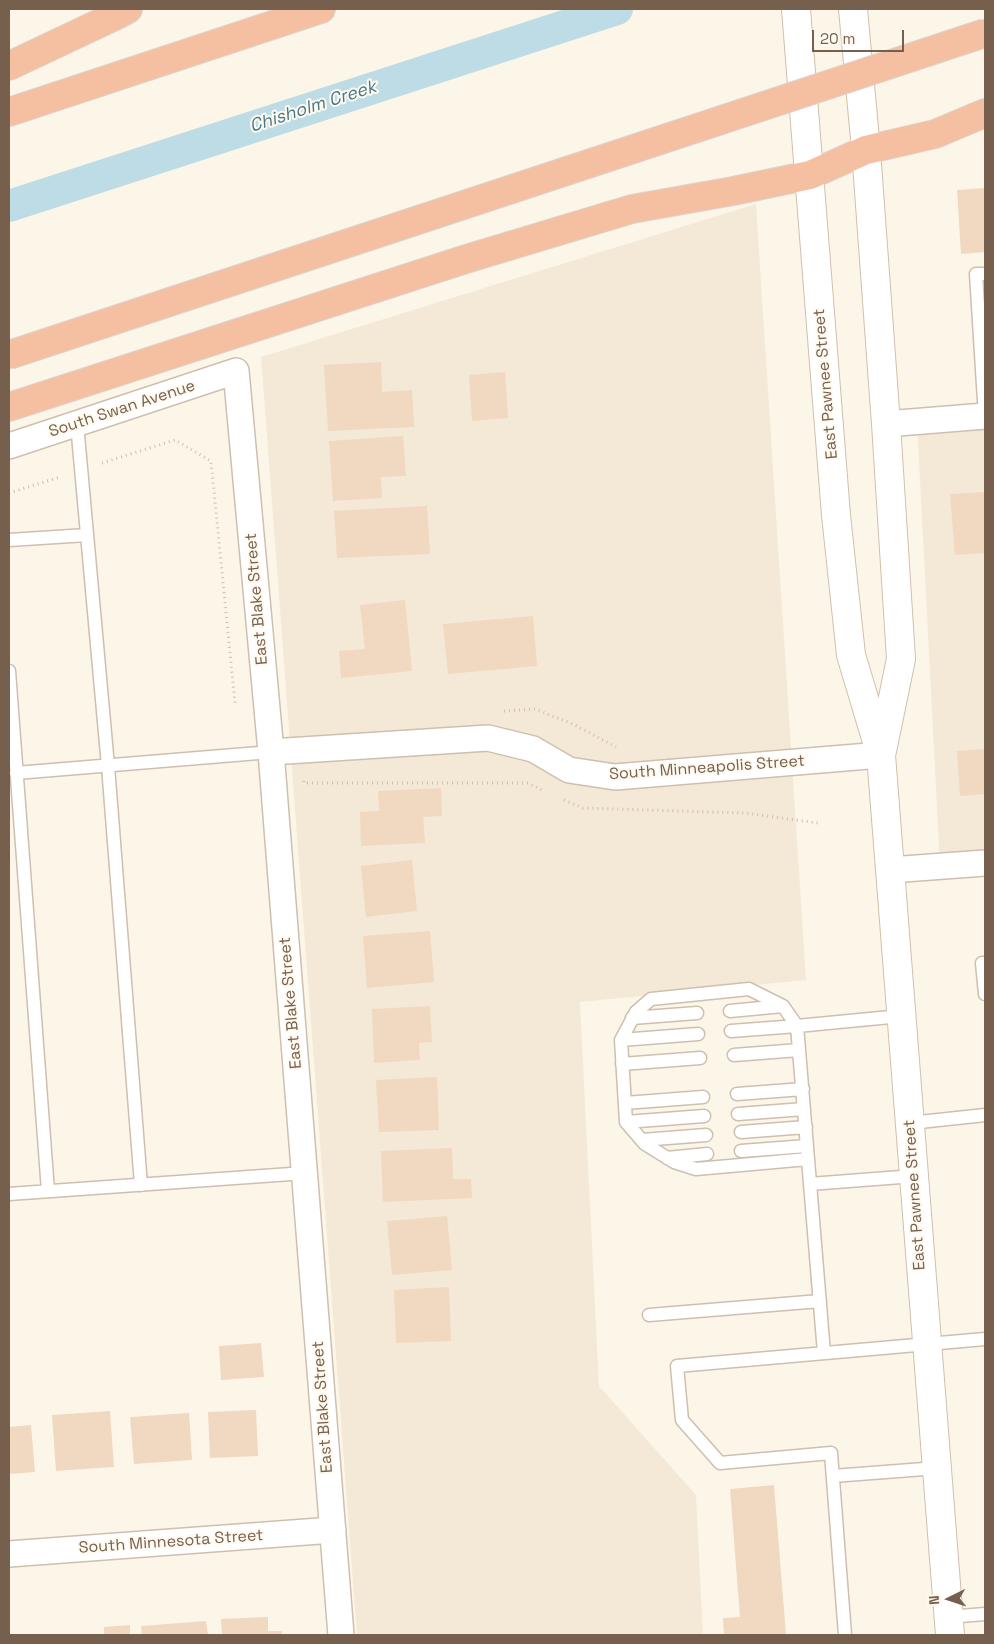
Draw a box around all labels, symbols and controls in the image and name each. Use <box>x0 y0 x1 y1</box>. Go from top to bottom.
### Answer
scale bar <box>814 20 906 52</box>
text: 20 m <box>820 29 855 48</box>
water label: Chisholm Creek <box>247 76 379 138</box>
street label: East Pawnee Street <box>810 308 842 460</box>
street label: South Swan Avenue <box>46 376 198 442</box>
street label: East Blake Street <box>242 532 272 666</box>
street label: South Minneapolis Street <box>608 752 806 784</box>
street label: East Blake Street <box>276 936 306 1070</box>
street label: East Pawnee Street <box>900 1119 930 1271</box>
street label: East Blake Street <box>309 1340 337 1474</box>
street label: South Minnesota Street <box>78 1526 264 1558</box>
north arrow <box>924 1574 974 1624</box>
text: N <box>925 1595 943 1605</box>

